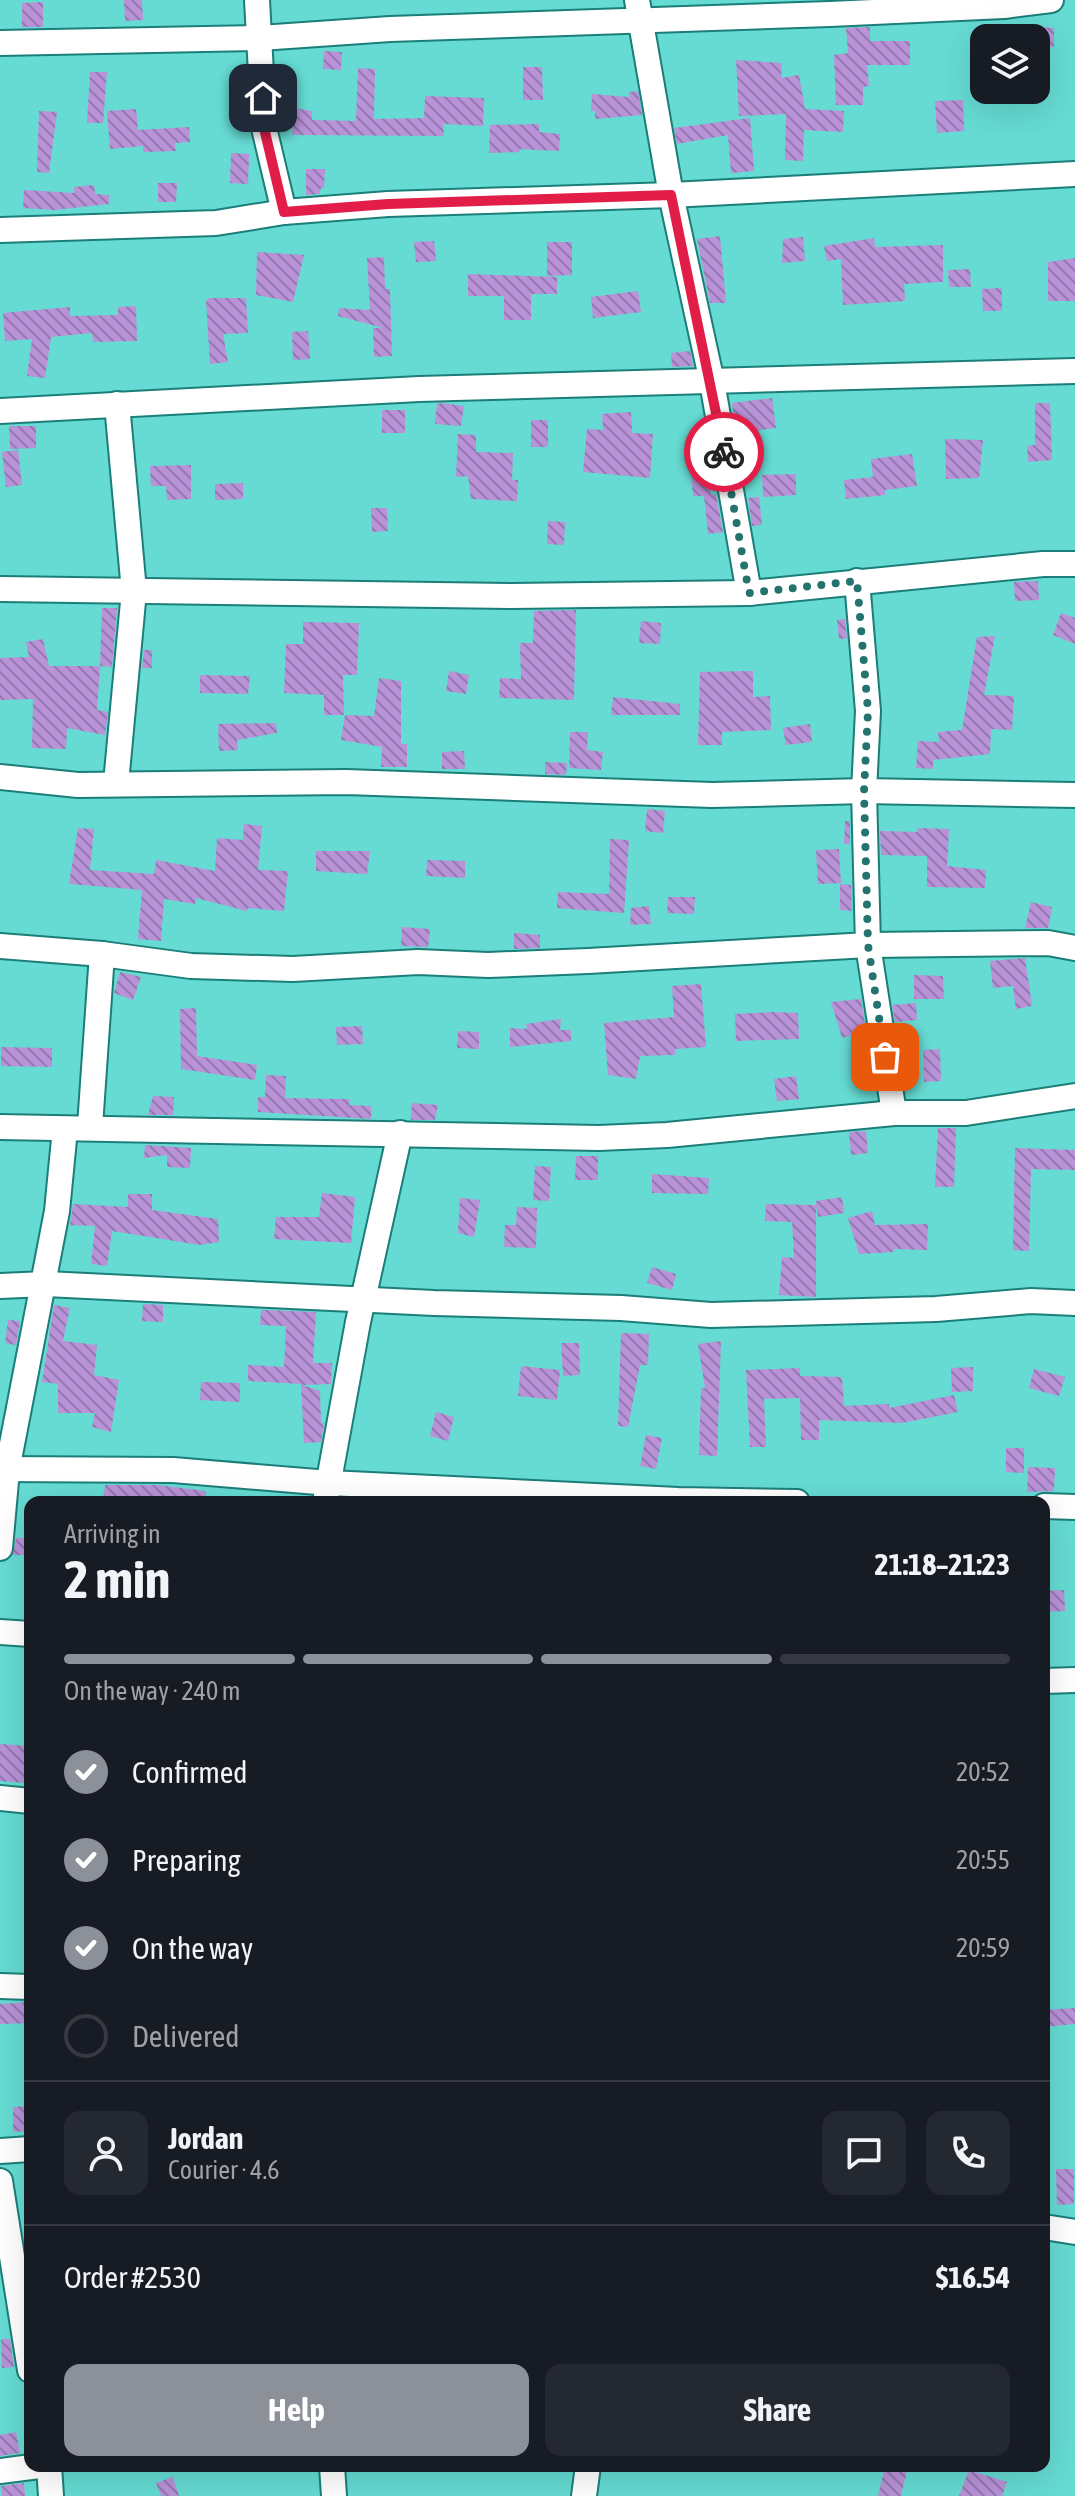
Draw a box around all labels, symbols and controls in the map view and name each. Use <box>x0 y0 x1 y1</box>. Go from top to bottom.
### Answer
map controls <box>970 24 1050 104</box>
button: layers <box>970 24 1050 104</box>
pin <box>229 64 297 132</box>
icon: home <box>241 76 285 120</box>
courier <box>684 412 764 492</box>
icon: bike <box>702 430 746 474</box>
pin <box>851 1023 919 1091</box>
icon: bag <box>863 1035 907 1079</box>
text: Arriving in <box>64 1519 161 1549</box>
text: 21:18–21:23 <box>875 1547 1010 1581</box>
text: 2 min <box>64 1549 170 1609</box>
text: On the way · 240 m <box>64 1676 241 1706</box>
icon: check <box>64 1750 108 1794</box>
text: Confirmed <box>132 1755 247 1789</box>
text: 20:52 <box>956 1757 1010 1787</box>
icon: check <box>64 1838 108 1882</box>
text: Preparing <box>132 1843 241 1877</box>
text: 20:55 <box>956 1845 1010 1875</box>
icon: check <box>64 1926 108 1970</box>
text: On the way <box>132 1931 253 1965</box>
text: 20:59 <box>956 1933 1010 1963</box>
text: Delivered <box>132 2019 240 2053</box>
button: person <box>64 2111 148 2195</box>
button: chat <box>822 2111 906 2195</box>
button: phone <box>926 2111 1010 2195</box>
text: Jordan <box>168 2121 243 2155</box>
text: Courier · 4.6 <box>168 2155 279 2185</box>
text: Order #2530 <box>64 2260 201 2294</box>
text: $16.54 <box>936 2260 1010 2294</box>
button: Help <box>64 2364 529 2456</box>
button: Share <box>545 2364 1010 2456</box>

